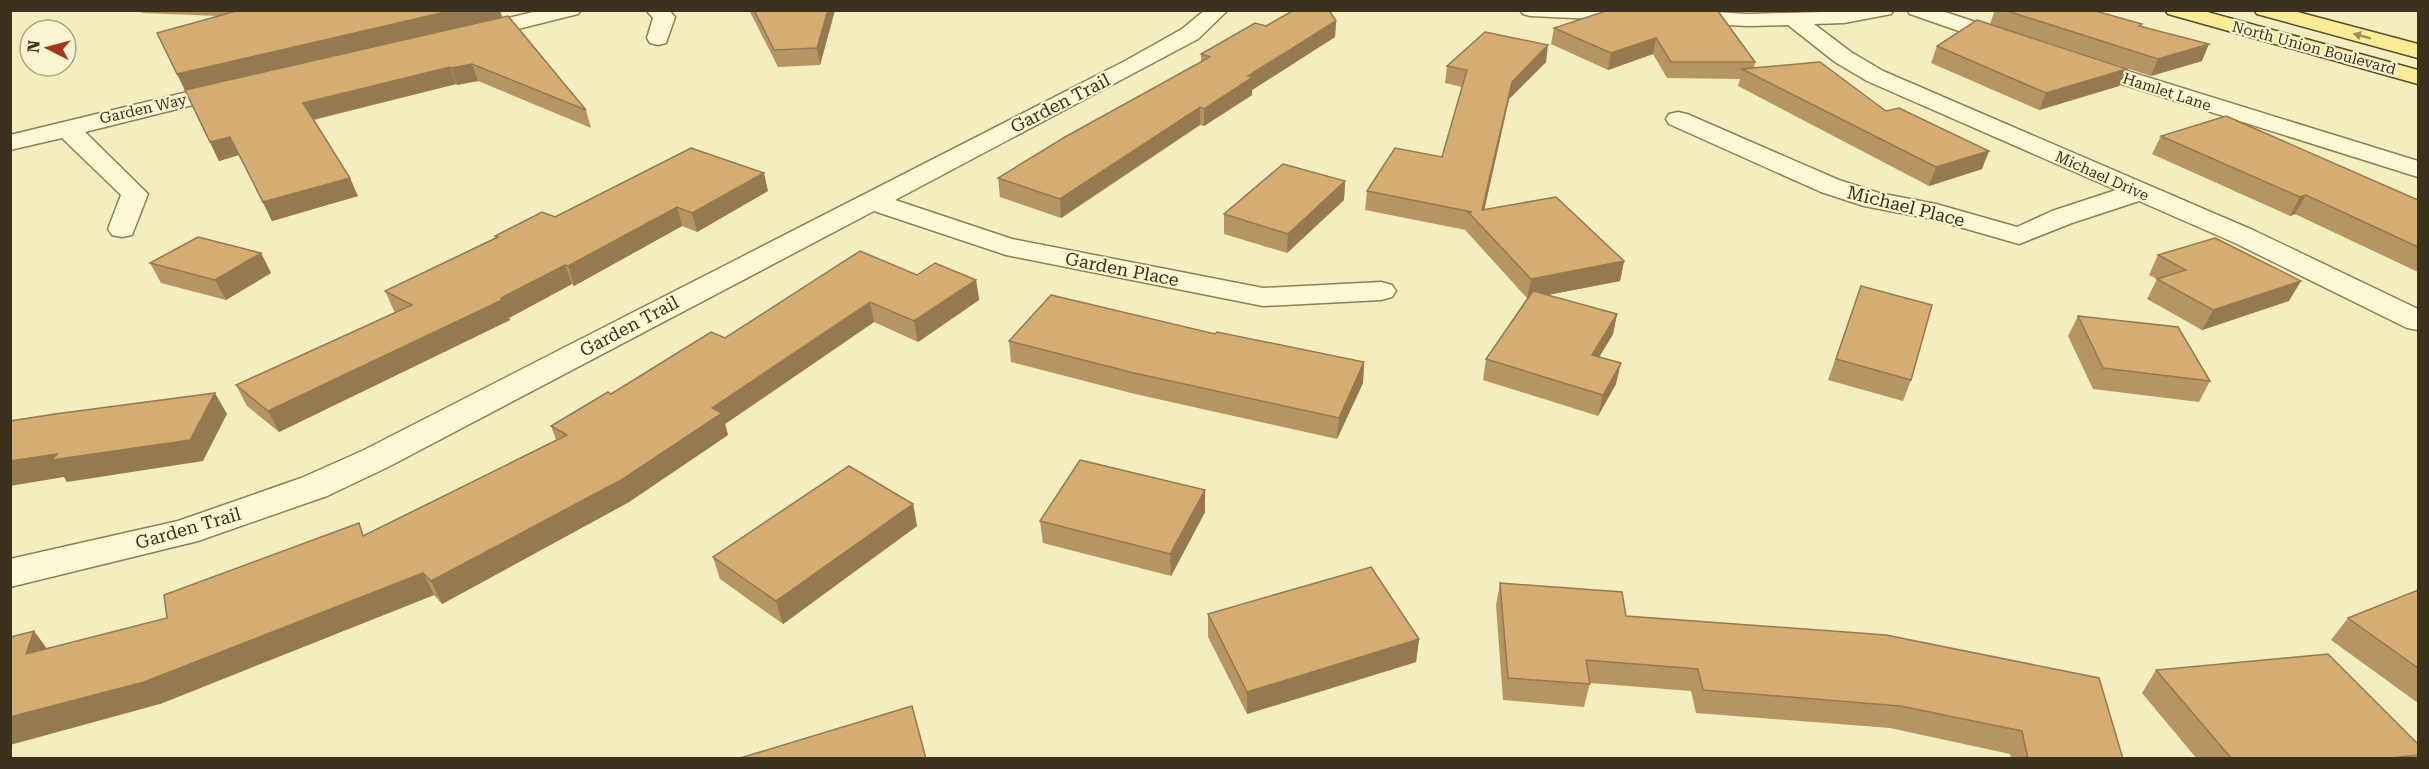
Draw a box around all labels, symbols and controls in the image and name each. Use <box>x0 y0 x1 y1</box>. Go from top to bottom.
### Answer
street label: North Union Boulevard <box>2230 17 2398 79</box>
north arrow <box>18 18 78 78</box>
one-way arrow <box>2353 31 2371 40</box>
text: N <box>23 39 44 54</box>
street label: Garden Trail <box>1007 69 1114 137</box>
street label: Hamlet Lane <box>2121 69 2213 115</box>
street label: Garden Way <box>98 90 188 128</box>
street label: Michael Drive <box>2052 147 2152 205</box>
street label: Michael Place <box>1845 181 1967 231</box>
street label: Garden Place <box>1063 248 1181 290</box>
street label: Garden Trail <box>576 291 682 361</box>
street label: Garden Trail <box>133 503 244 553</box>

